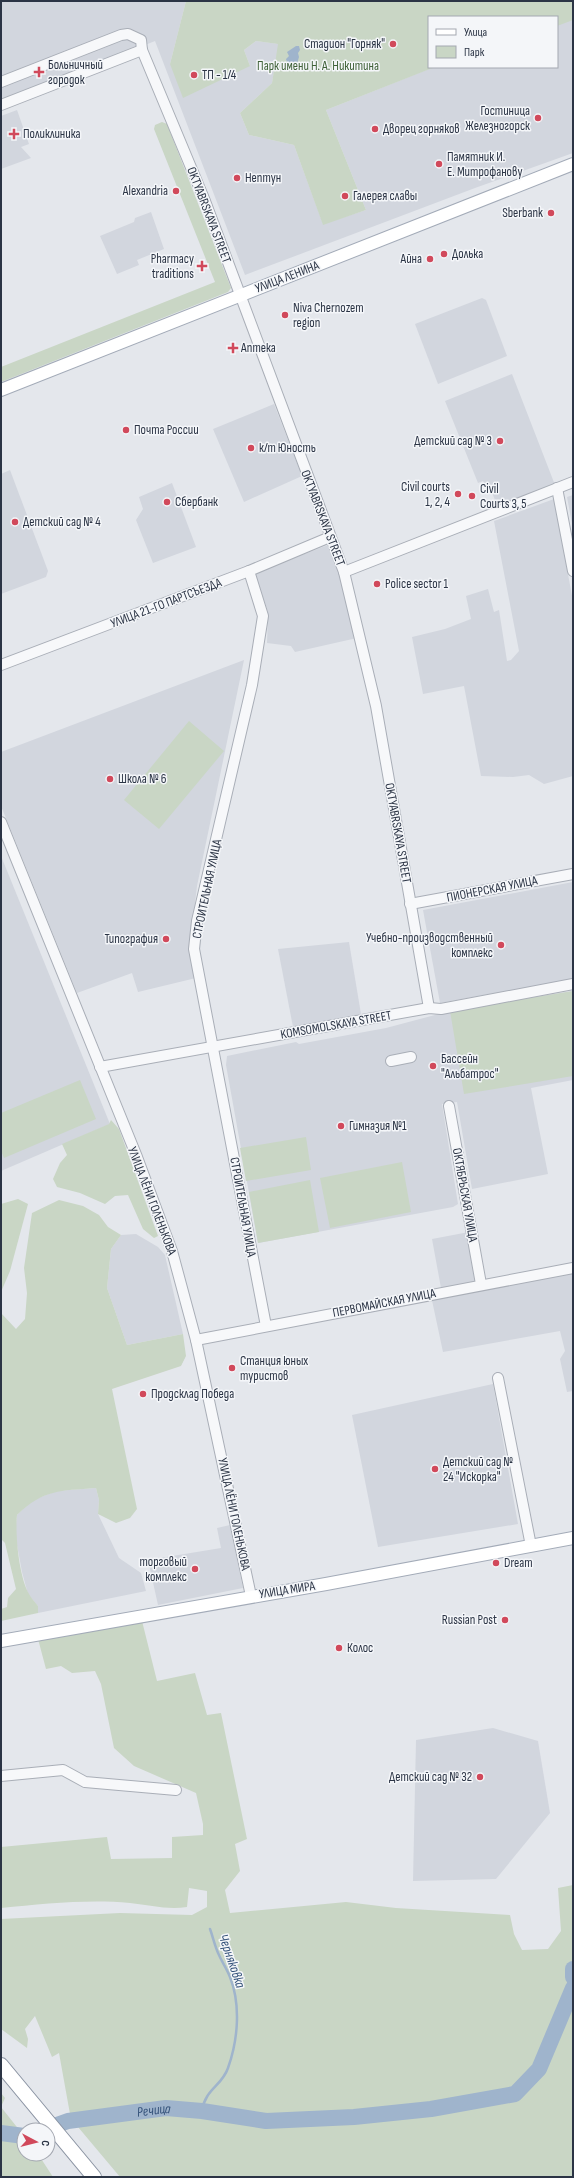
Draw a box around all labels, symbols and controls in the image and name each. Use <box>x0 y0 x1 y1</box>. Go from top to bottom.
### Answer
legend <box>428 16 558 68</box>
text: Улица <box>464 25 488 40</box>
place label: Стадион "Горняк" <box>304 36 385 52</box>
marker: Стадион "Горняк" <box>388 39 398 49</box>
text: Парк <box>464 45 485 60</box>
place label: Больничный городок <box>48 57 103 88</box>
park label: Парк имени Н. А. Никитина <box>257 58 379 74</box>
marker: Больничный городок <box>33 66 45 78</box>
place label: ТП - 1/4 <box>202 67 237 83</box>
marker: ТП - 1/4 <box>189 70 199 80</box>
place label: Гостиница Железногорск <box>465 103 530 134</box>
marker: Гостиница Железногорск <box>533 113 543 123</box>
place label: Дворец горняков <box>383 121 460 137</box>
marker: Дворец горняков <box>370 124 380 134</box>
place label: Поликлиника <box>23 126 81 142</box>
marker: Поликлиника <box>8 128 20 140</box>
place label: Памятник И. Е. Митрофанову <box>447 149 522 180</box>
marker: Памятник И. Е. Митрофанову <box>434 159 444 169</box>
street label: OKTYABRSKAYA STREET <box>183 165 235 265</box>
place label: Нептун <box>245 170 281 186</box>
marker: Нептун <box>232 173 242 183</box>
place label: Alexandria <box>122 183 168 199</box>
marker: Alexandria <box>171 186 181 196</box>
place label: Галерея славы <box>353 188 417 204</box>
marker: Галерея славы <box>340 191 350 201</box>
place label: Sberbank <box>502 205 543 221</box>
marker: Sberbank <box>546 208 556 218</box>
place label: Долька <box>452 246 483 262</box>
marker: Долька <box>439 249 449 259</box>
place label: Pharmacy traditions <box>151 251 194 282</box>
place label: Айна <box>400 251 422 267</box>
marker: Айна <box>425 254 435 264</box>
street label: УЛИЦА ЛЕНИНА <box>253 257 322 297</box>
marker: Pharmacy traditions <box>197 261 207 271</box>
place label: Niva Chernozem region <box>293 300 364 331</box>
marker: Niva Chernozem region <box>280 310 290 320</box>
place label: Аптека <box>240 340 276 356</box>
marker: Аптека <box>228 343 238 353</box>
place label: Почта России <box>134 422 199 438</box>
marker: Почта России <box>121 425 131 435</box>
place label: Детский сад № 3 <box>414 433 492 449</box>
marker: Детский сад № 3 <box>495 436 505 446</box>
place label: к/т Юность <box>259 440 316 456</box>
marker: к/т Юность <box>246 443 256 453</box>
street label: OKTYABRSKAYA STREET <box>297 468 349 568</box>
place label: Civil courts 1, 2, 4 <box>401 479 451 510</box>
place label: Civil Courts 3, 5 <box>480 481 527 512</box>
marker: Civil courts 1, 2, 4 <box>453 489 463 499</box>
marker: Civil Courts 3, 5 <box>467 491 477 501</box>
place label: Сбербанк <box>175 494 218 510</box>
marker: Сбербанк <box>162 497 172 507</box>
place label: Детский сад № 4 <box>23 514 101 530</box>
marker: Детский сад № 4 <box>10 517 20 527</box>
street label: УЛИЦА 21-ГО ПАРТСЪЕЗДА <box>108 574 224 632</box>
place label: Police sector 1 <box>385 576 449 592</box>
marker: Police sector 1 <box>372 579 382 589</box>
place label: Школа № 6 <box>118 771 167 787</box>
marker: Школа № 6 <box>105 774 115 784</box>
street label: OKTYABRSKAYA STREET <box>381 782 415 884</box>
street label: СТРОИТЕЛЬНАЯ УЛИЦА <box>189 837 225 940</box>
street label: ПИОНЕРСКАЯ УЛИЦА <box>445 872 539 906</box>
place label: Учебно-производственный комплекс <box>366 930 493 961</box>
place label: Типография <box>105 931 158 947</box>
marker: Типография <box>161 934 171 944</box>
marker: Учебно-производственный комплекс <box>496 940 506 950</box>
street label: KOMSOMOLSKAYA STREET <box>279 1007 393 1043</box>
place label: Бассейн "Альбатрос" <box>441 1051 499 1082</box>
marker: Бассейн "Альбатрос" <box>428 1061 438 1071</box>
place label: Гимназия №1 <box>349 1118 407 1134</box>
marker: Гимназия №1 <box>336 1121 346 1131</box>
street label: УЛИЦА ЛЁНИ ГОЛЕНЬКОВА <box>124 1145 180 1258</box>
street label: ОКТЯБРЬСКАЯ УЛИЦА <box>449 1147 481 1244</box>
street label: СТРОИТЕЛЬНАЯ УЛИЦА <box>226 1156 260 1259</box>
street label: ПЕРВОМАЙСКАЯ УЛИЦА <box>331 1285 437 1321</box>
place label: Станция юных туристов <box>240 1353 308 1384</box>
marker: Станция юных туристов <box>227 1363 237 1373</box>
place label: Продсклад Победа <box>151 1386 234 1402</box>
marker: Продсклад Победа <box>138 1389 148 1399</box>
place label: Детский сад № 24 "Искорка" <box>443 1454 513 1485</box>
street label: УЛИЦА ЛЁНИ ГОЛЕНЬКОВА <box>214 1456 254 1572</box>
marker: Детский сад № 24 "Искорка" <box>430 1464 440 1474</box>
place label: торговый комплекс <box>139 1554 187 1585</box>
place label: Dream <box>504 1555 533 1571</box>
marker: Dream <box>491 1558 501 1568</box>
marker: торговый комплекс <box>190 1564 200 1574</box>
street label: УЛИЦА МИРА <box>258 1578 317 1602</box>
place label: Russian Post <box>442 1612 497 1628</box>
marker: Russian Post <box>500 1615 510 1625</box>
place label: Колос <box>347 1640 373 1656</box>
marker: Колос <box>334 1643 344 1653</box>
place label: Детский сад № 32 <box>389 1769 472 1785</box>
marker: Детский сад № 32 <box>475 1772 485 1782</box>
water label: Черняковка <box>215 1932 249 1991</box>
water label: Речица <box>136 2099 172 2120</box>
north arrow <box>16 2122 56 2162</box>
text: С <box>39 2140 52 2147</box>

